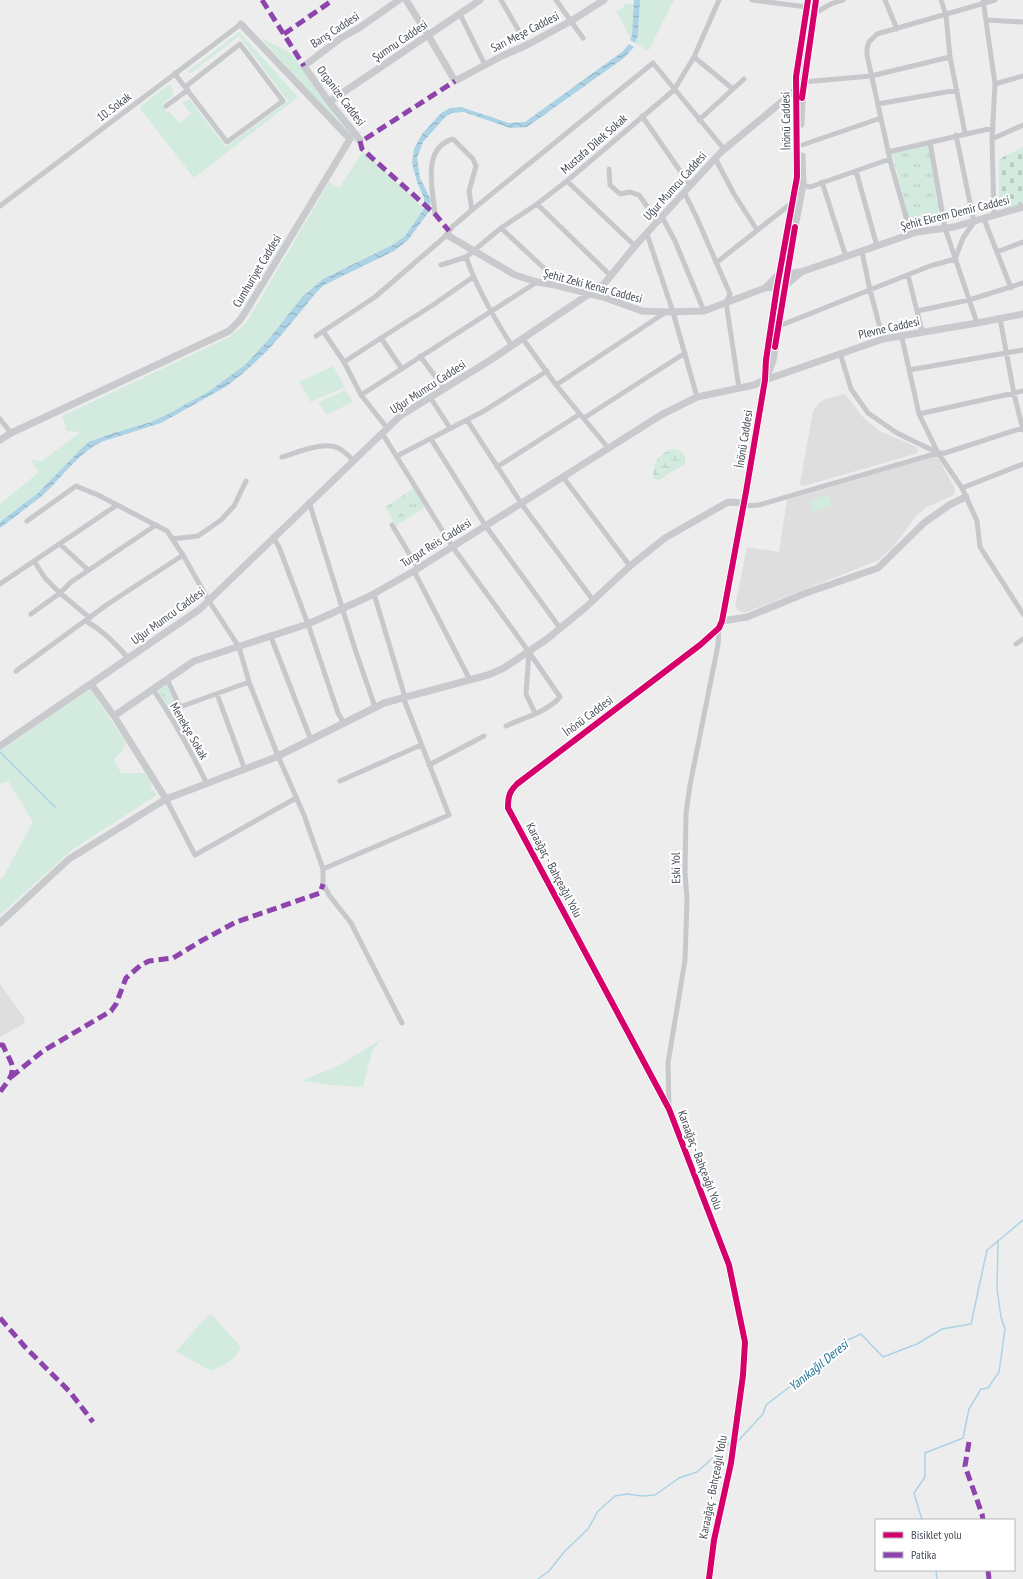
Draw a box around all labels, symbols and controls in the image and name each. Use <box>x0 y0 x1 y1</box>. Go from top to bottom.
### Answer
street label: Barış Caddesi <box>308 8 362 51</box>
street label: Sarı Meşe Caddesi <box>488 8 561 55</box>
street label: Şumnu Caddesi <box>369 17 430 65</box>
street label: Organize Caddesi <box>314 63 369 129</box>
street label: 10. Sokak <box>94 89 134 124</box>
street label: İnönü Caddesi <box>777 92 794 150</box>
street label: Mustafa Dilek Sokak <box>557 110 630 177</box>
street label: Uğur Mumcu Caddesi <box>640 148 709 223</box>
street label: Şehit Ekrem Demir Caddesi <box>899 192 1011 233</box>
street label: Cumhuriyet Caddesi <box>229 232 284 310</box>
street label: Şehit Zeki Kenar Caddesi <box>542 265 644 306</box>
street label: Plevne Caddesi <box>857 313 921 342</box>
street label: Uğur Mumcu Caddesi <box>387 357 468 417</box>
street label: İnönü Caddesi <box>732 409 755 469</box>
street label: Turgut Reis Caddesi <box>398 515 474 570</box>
street label: Uğur Mumcu Caddesi <box>128 584 207 647</box>
street label: İnönü Caddesi <box>560 692 616 739</box>
street label: Menekşe Sokak <box>167 700 212 762</box>
street label: Karaağaç - Bahçeağıl Yolu <box>523 820 586 920</box>
street label: Eski Yol <box>668 852 683 884</box>
street label: Karaağaç - Bahçeağıl Yolu <box>675 1108 726 1212</box>
water label: Yanıkağıl Deresi <box>785 1335 853 1395</box>
street label: Karaağaç - Bahçeağıl Yolu <box>695 1434 730 1540</box>
legend <box>875 1519 1015 1571</box>
text: Bisiklet yolu <box>911 1527 962 1542</box>
text: Patika <box>911 1547 936 1562</box>

